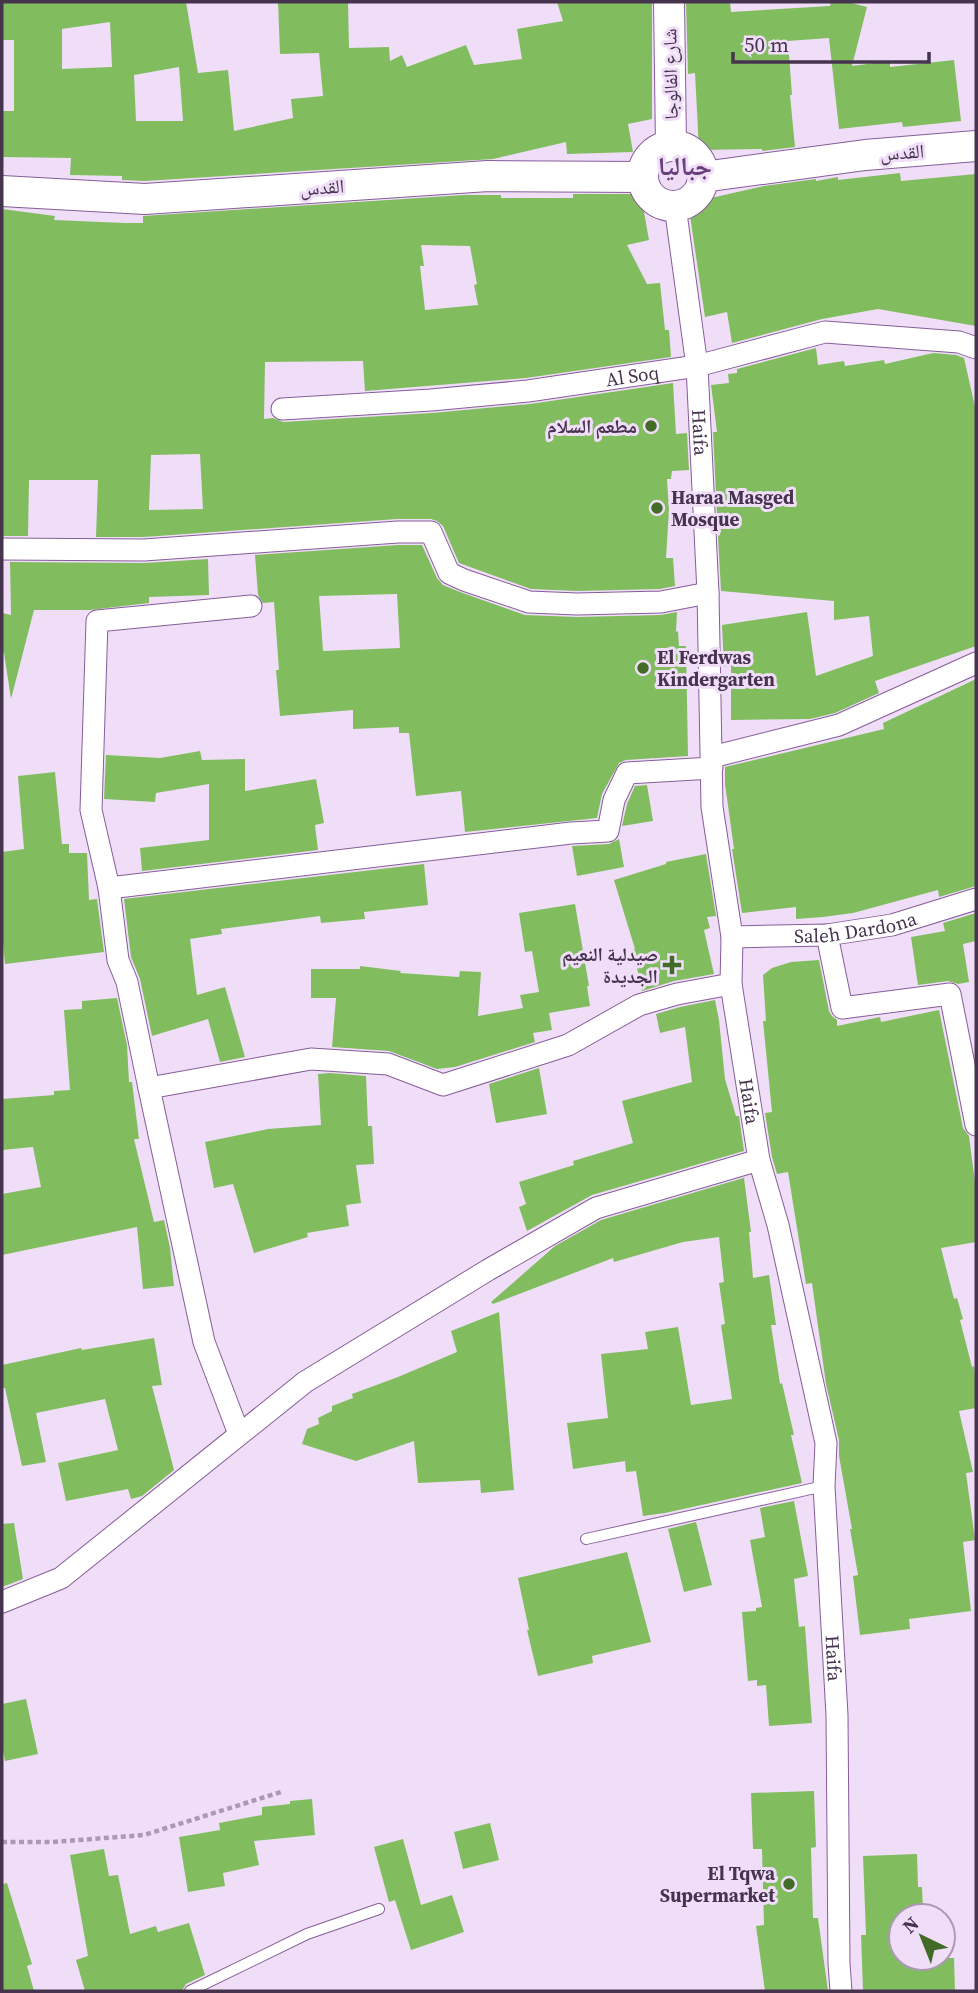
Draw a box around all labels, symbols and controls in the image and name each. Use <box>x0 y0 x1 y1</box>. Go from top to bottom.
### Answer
scale bar <box>733 21 929 65</box>
street label: شارع الفالوجا <box>656 28 684 120</box>
text: 50 m <box>744 30 789 59</box>
street label: القدس <box>879 137 925 167</box>
district label: جباليا <box>658 148 712 184</box>
street label: القدس <box>299 172 345 202</box>
street label: Al Soq <box>604 359 661 392</box>
street label: Haifa <box>686 409 714 457</box>
place label: مطعم السلام <box>547 413 637 440</box>
marker: مطعم السلام <box>643 418 659 434</box>
place label: Haraa Masged Mosque <box>671 484 794 532</box>
marker: Haraa Masged Mosque <box>649 500 665 516</box>
place label: El Ferdwas Kindergarten <box>657 644 775 692</box>
marker: El Ferdwas Kindergarten <box>635 660 651 676</box>
street label: Saleh Dardona <box>794 905 920 949</box>
place label: صيدلية النعيم الجديدة <box>562 941 658 989</box>
marker: صيدلية النعيم الجديدة <box>664 957 680 973</box>
street label: Haifa <box>733 1076 766 1126</box>
street label: Haifa <box>819 1634 848 1682</box>
place label: El Tqwa Supermarket <box>660 1860 776 1908</box>
marker: El Tqwa Supermarket <box>781 1876 797 1892</box>
north arrow <box>887 1902 957 1972</box>
text: N <box>896 1910 924 1939</box>

